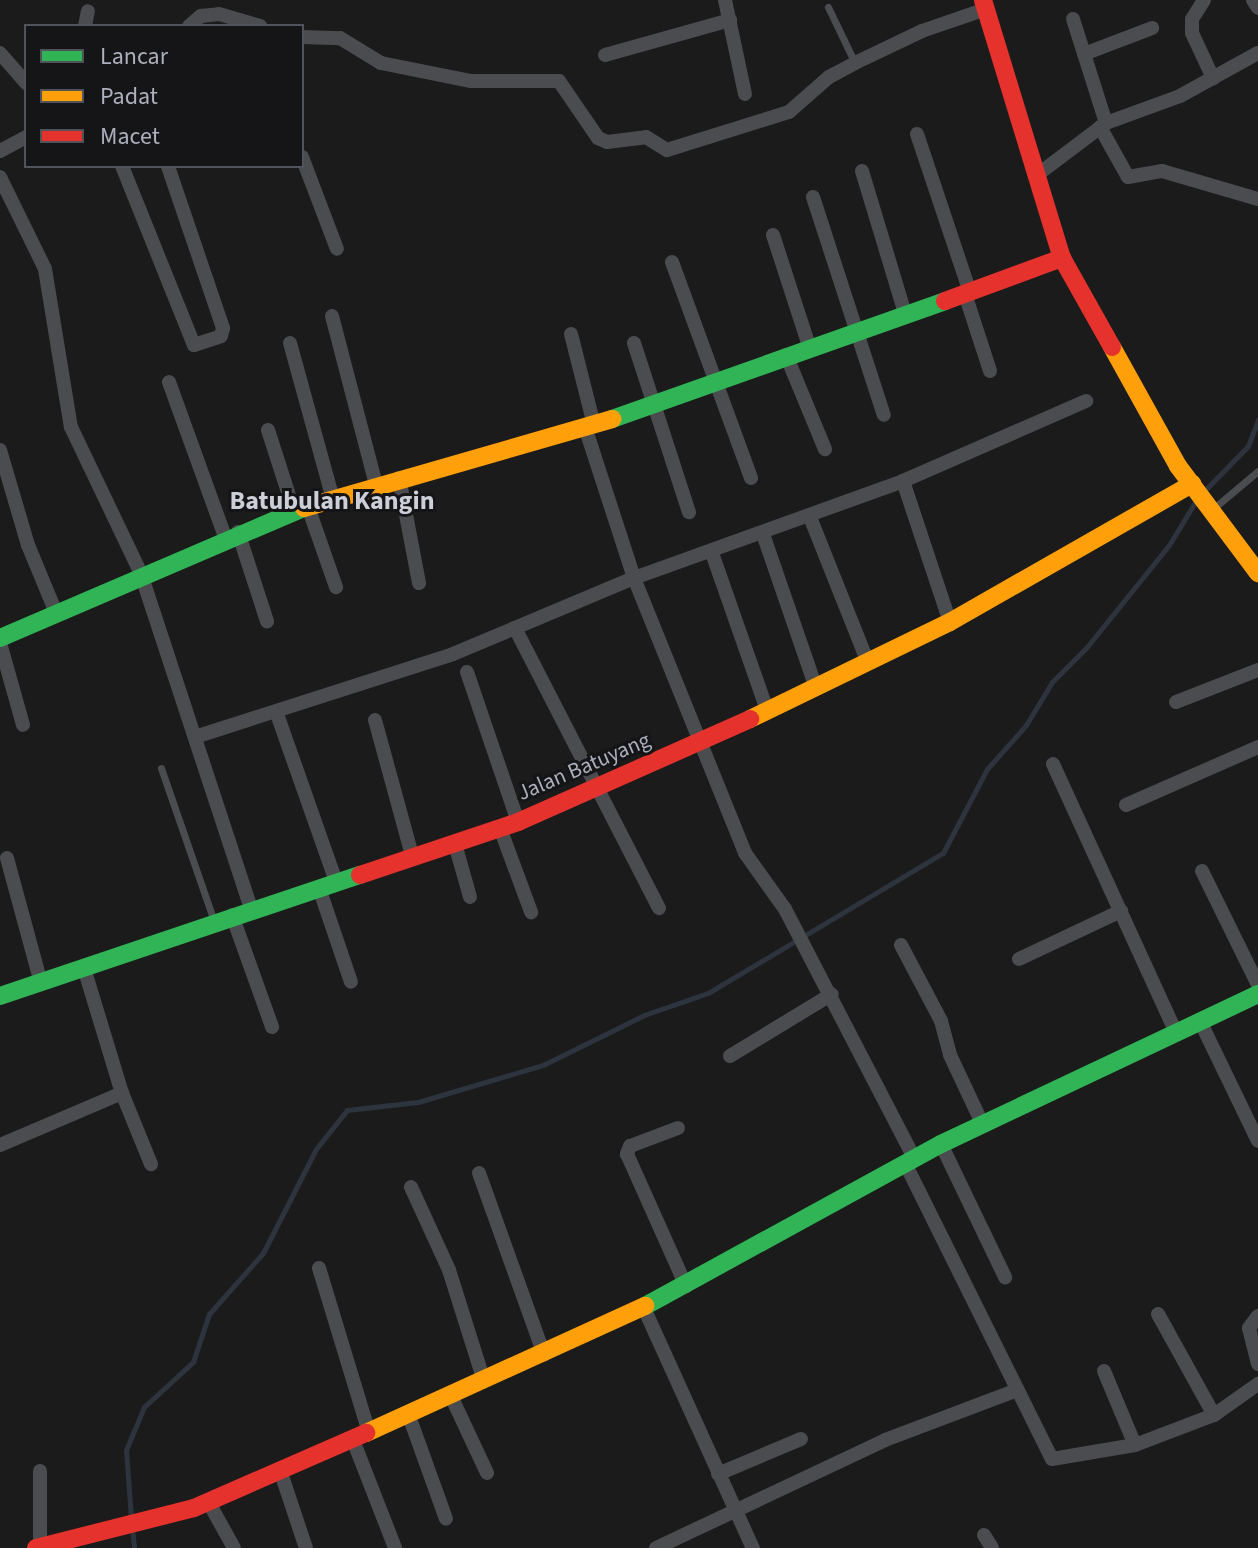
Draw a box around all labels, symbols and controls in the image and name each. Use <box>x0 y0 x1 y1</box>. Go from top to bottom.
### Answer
legend <box>24 24 304 168</box>
text: Lancar <box>100 39 168 74</box>
text: Padat <box>100 79 158 114</box>
text: Macet <box>100 119 160 154</box>
district label: Batubulan Kangin <box>229 485 435 517</box>
street label: Jalan Batuyang <box>514 727 654 807</box>

